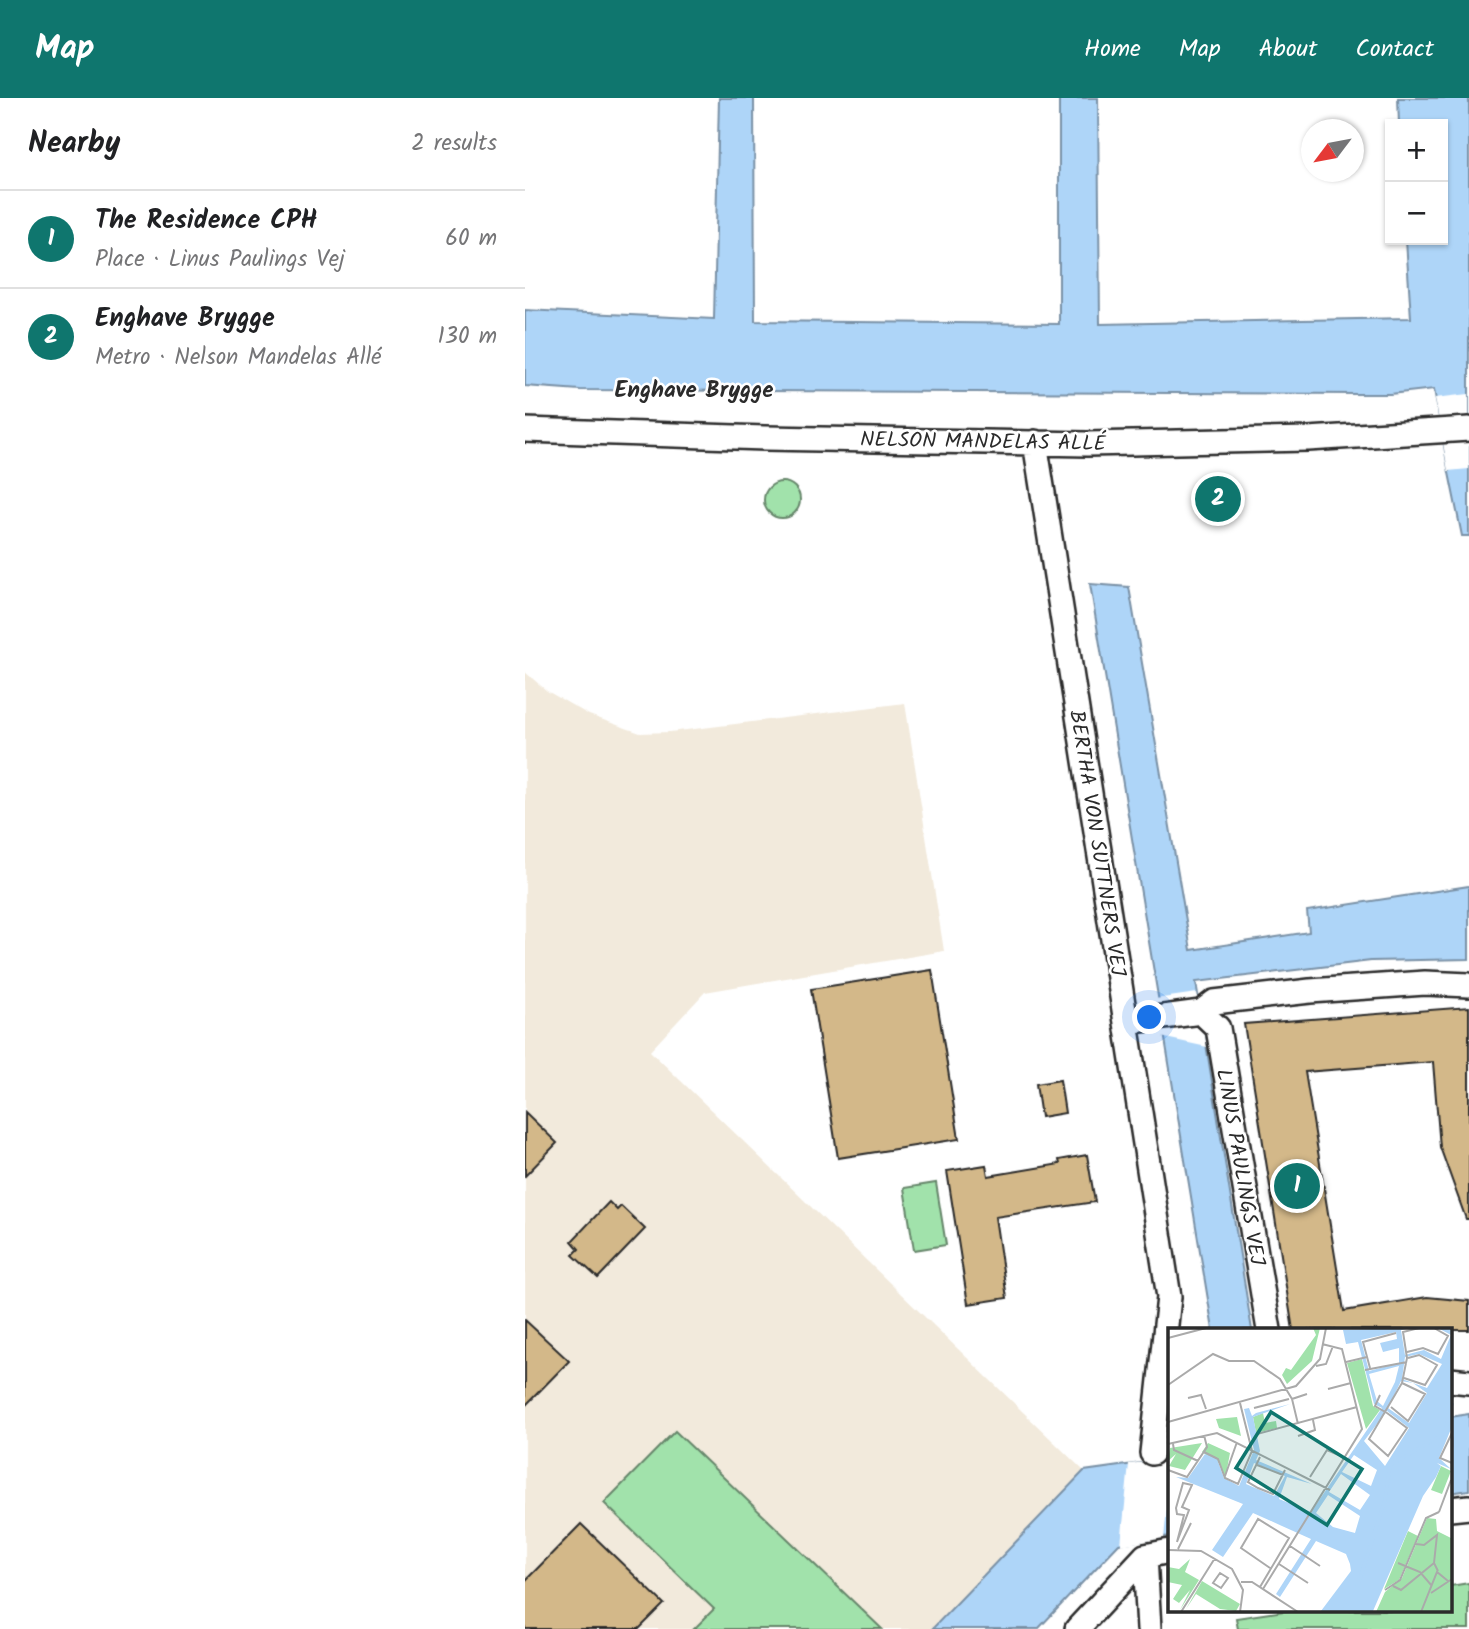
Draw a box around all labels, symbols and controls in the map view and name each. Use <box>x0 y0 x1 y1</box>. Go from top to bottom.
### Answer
text: Map <box>35 23 95 76</box>
text: Home <box>1084 30 1141 69</box>
text: Map <box>1179 30 1221 69</box>
text: About <box>1259 30 1317 69</box>
text: Contact <box>1355 30 1434 69</box>
north arrow <box>1301 119 1364 182</box>
map controls <box>1385 119 1448 245</box>
button: + <box>1385 119 1448 182</box>
text: Nearby <box>28 120 120 168</box>
text: 2 results <box>411 126 497 162</box>
button: − <box>1385 182 1448 245</box>
text: The Residence CPH <box>95 200 317 242</box>
text: 1 <box>48 221 54 257</box>
text: 60 m <box>445 221 497 257</box>
text: Place · Linus Paulings Vej <box>95 242 345 278</box>
text: Enghave Brygge <box>95 298 275 340</box>
text: 2 <box>44 319 58 355</box>
text: 130 m <box>438 319 497 355</box>
text: Metro · Nelson Mandelas Allé <box>95 340 381 376</box>
district label: Enghave Brygge <box>615 373 773 409</box>
street label: NELSON MANDELAS ALLÉ <box>860 424 1107 461</box>
pin: 2 <box>1195 473 1241 525</box>
street label: BERTHA VON SUTTNERS VEJ <box>1059 708 1134 980</box>
your location <box>1132 1000 1166 1034</box>
street label: LINUS PAULINGS VEJ <box>1206 1066 1273 1269</box>
pin: 1 <box>1274 1160 1320 1212</box>
inset map <box>1168 1328 1451 1612</box>

